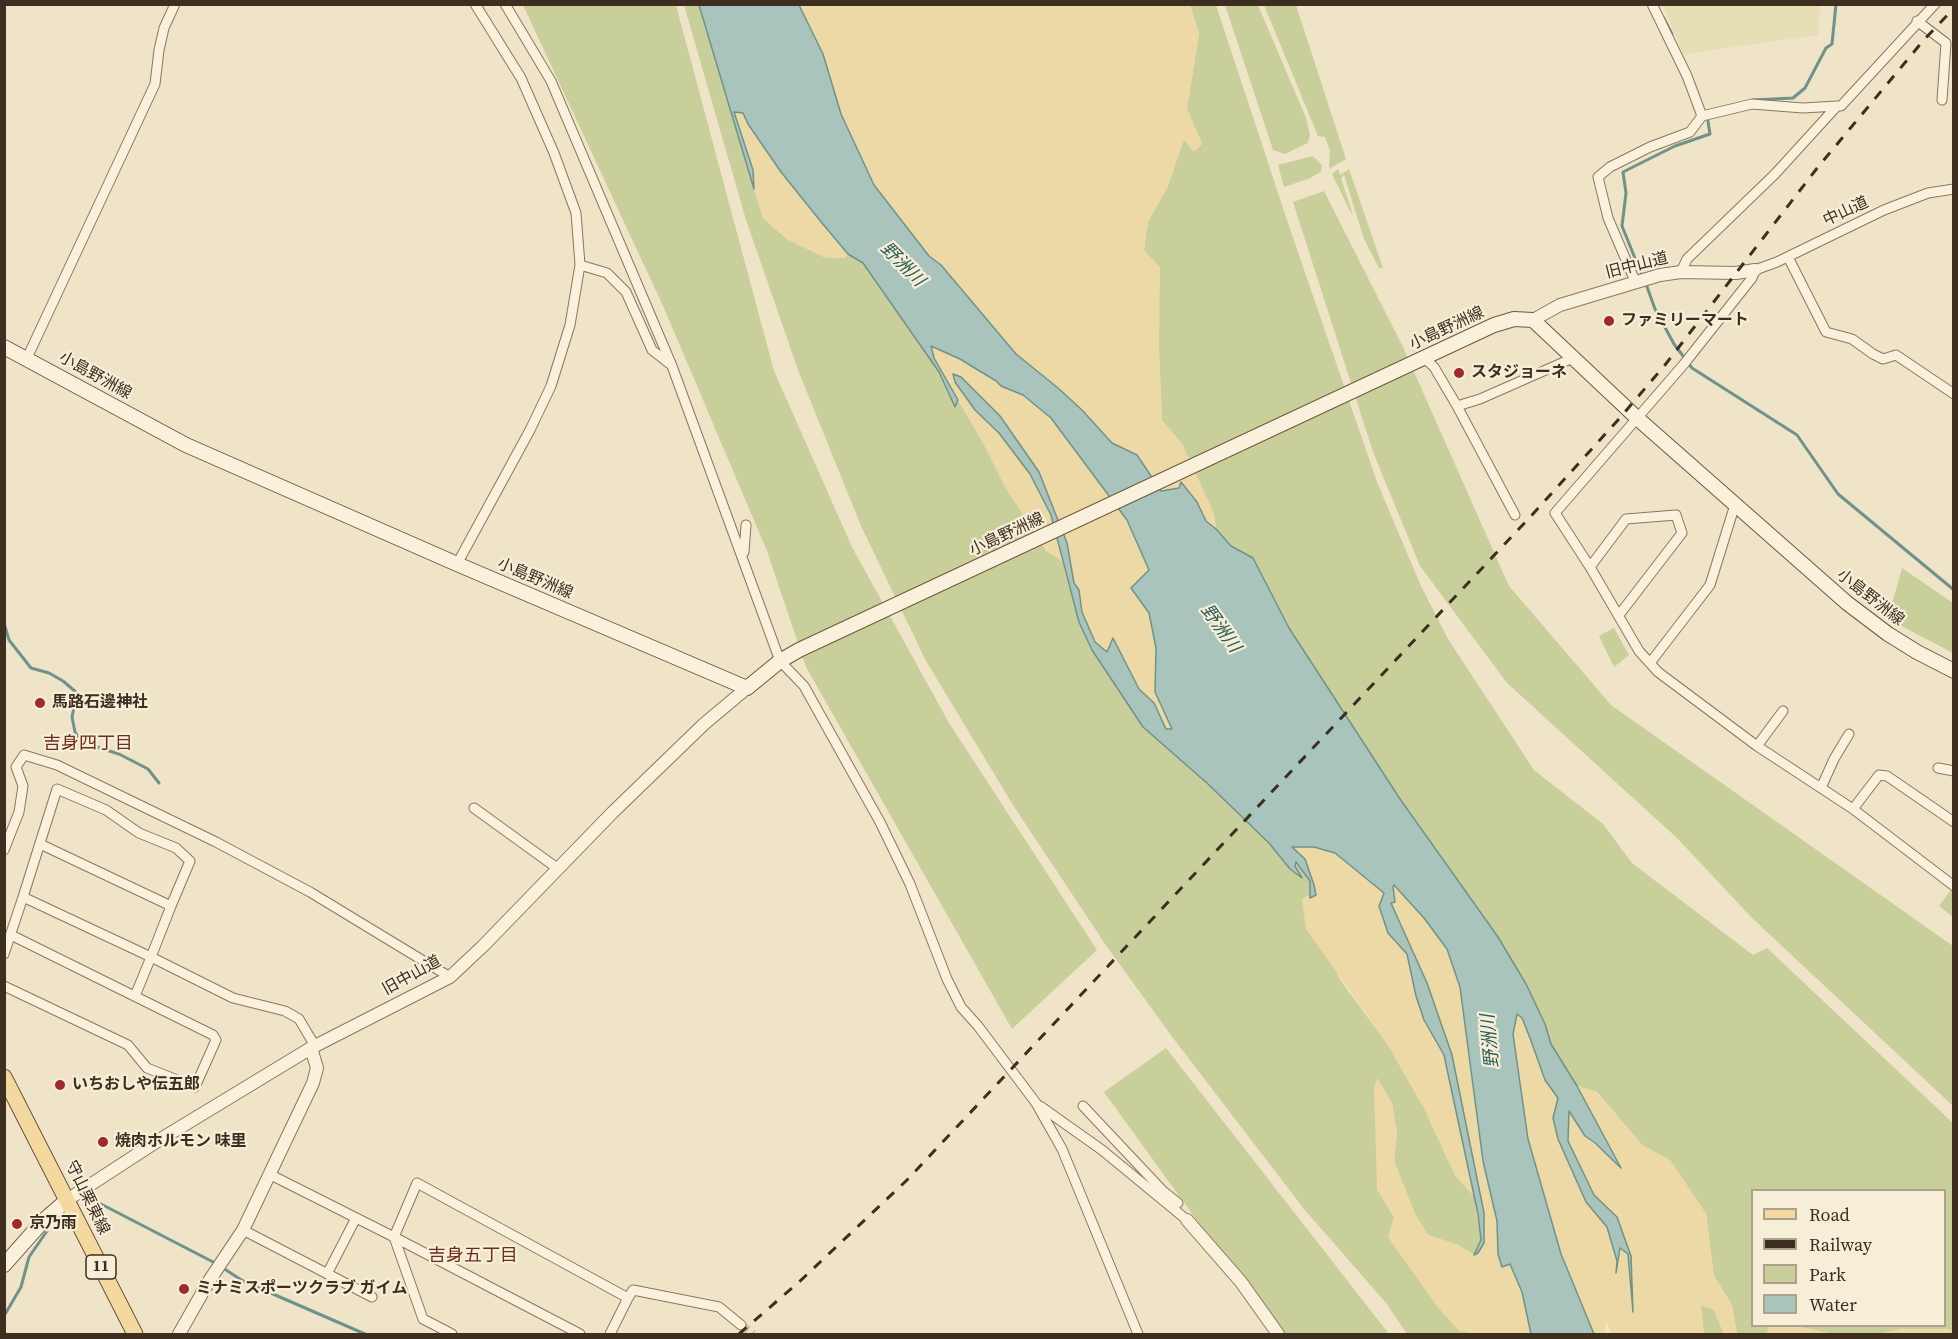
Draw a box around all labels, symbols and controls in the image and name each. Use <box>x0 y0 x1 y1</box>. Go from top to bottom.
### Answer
street label: 中山道 <box>1820 193 1872 231</box>
water label: 野洲川 <box>875 238 929 292</box>
street label: 旧中山道 <box>1604 249 1670 283</box>
street label: 小島野洲線 <box>1407 303 1487 355</box>
place label: ファミリーマート <box>1621 311 1749 331</box>
marker: ファミリーマート <box>1602 314 1616 328</box>
street label: 小島野洲線 <box>55 348 135 404</box>
place label: スタジョーネ <box>1471 363 1567 383</box>
marker: スタジョーネ <box>1452 366 1466 380</box>
street label: 小島野洲線 <box>967 509 1047 561</box>
street label: 小島野洲線 <box>494 555 576 603</box>
street label: 小島野洲線 <box>1833 566 1907 630</box>
water label: 野洲川 <box>1195 601 1245 657</box>
place label: 馬路石邊神社 <box>52 693 148 713</box>
marker: 馬路石邊神社 <box>33 696 47 710</box>
district label: 吉身四丁目 <box>43 733 133 755</box>
street label: 旧中山道 <box>379 952 445 1000</box>
water label: 野洲川 <box>1478 1013 1504 1069</box>
place label: いちおしや伝五郎 <box>72 1075 200 1095</box>
marker: いちおしや伝五郎 <box>53 1078 67 1092</box>
place label: 焼肉ホルモン 味里 <box>115 1132 246 1152</box>
marker: 焼肉ホルモン 味里 <box>96 1135 110 1149</box>
street label: 守山栗東線 <box>61 1158 113 1238</box>
legend <box>1751 1189 1946 1327</box>
text: Road <box>1809 1202 1850 1227</box>
place label: 京乃雨 <box>29 1214 77 1234</box>
marker: 京乃雨 <box>10 1217 24 1231</box>
text: Railway <box>1809 1232 1872 1257</box>
district label: 吉身五丁目 <box>428 1245 518 1267</box>
road number: 11 <box>86 1255 116 1279</box>
text: Park <box>1809 1262 1846 1287</box>
place label: ミナミスポーツクラブ ガイム <box>196 1279 407 1299</box>
marker: ミナミスポーツクラブ ガイム <box>177 1282 191 1296</box>
text: Water <box>1809 1292 1857 1317</box>

